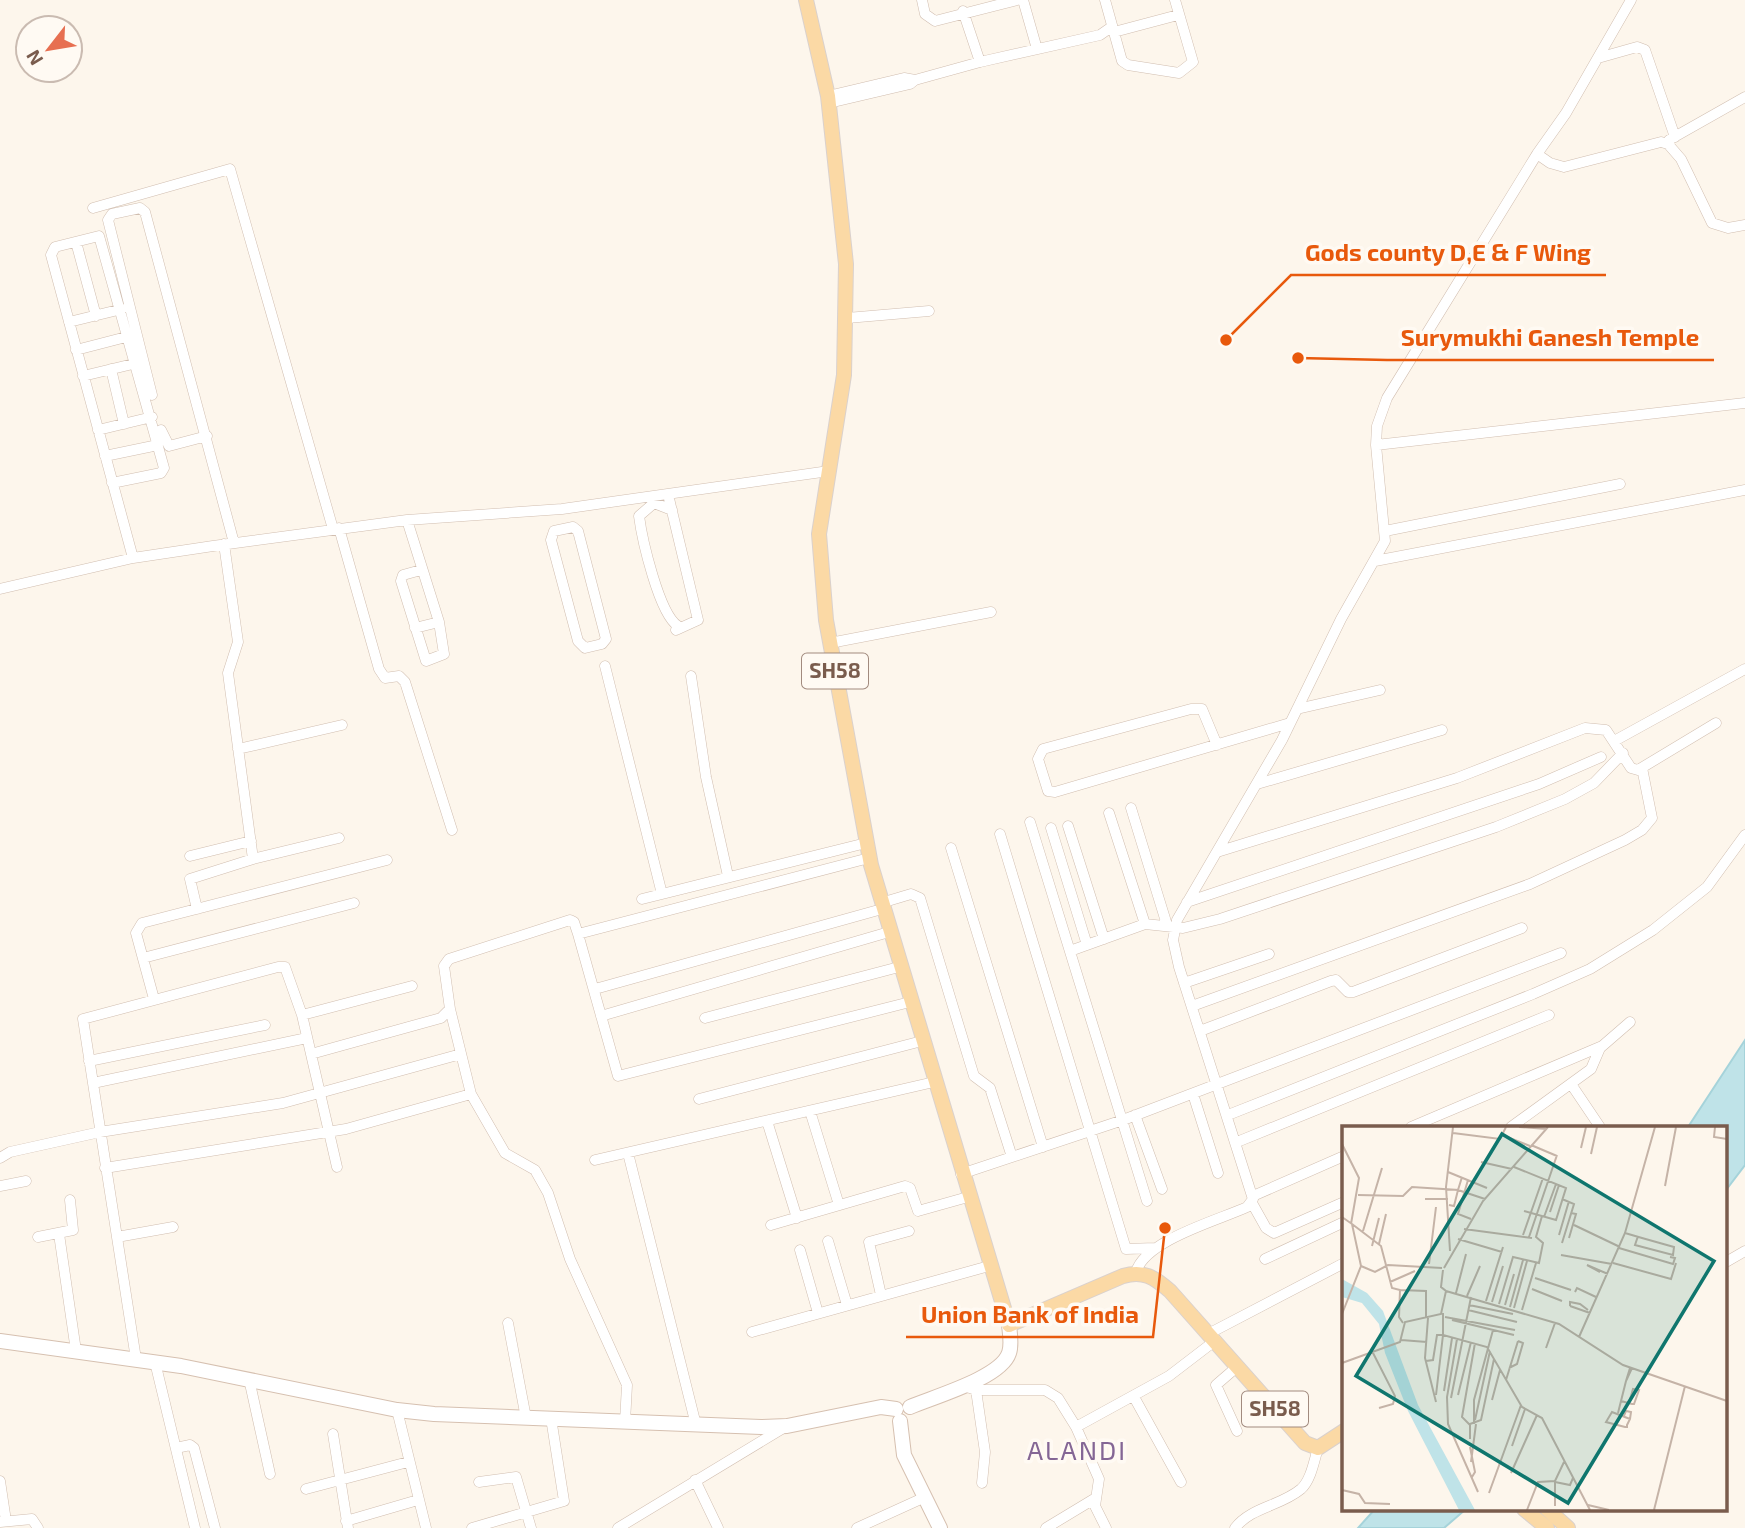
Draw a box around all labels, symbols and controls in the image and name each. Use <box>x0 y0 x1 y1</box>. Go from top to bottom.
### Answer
north arrow <box>14 14 84 84</box>
text: N <box>21 46 47 70</box>
callout: Gods county D,E & F Wing <box>1291 230 1606 275</box>
text: Gods county D,E & F Wing <box>1305 237 1591 266</box>
callout: Surymukhi Ganesh Temple <box>1387 315 1714 360</box>
text: Surymukhi Ganesh Temple <box>1401 322 1699 351</box>
road number: SH58 <box>802 654 868 688</box>
inset map <box>1342 1126 1728 1510</box>
callout: Union Bank of India <box>906 1292 1153 1337</box>
text: Union Bank of India <box>921 1299 1139 1328</box>
road number: SH58 <box>1242 1392 1308 1426</box>
district label: ALANDI <box>1027 1434 1127 1465</box>

